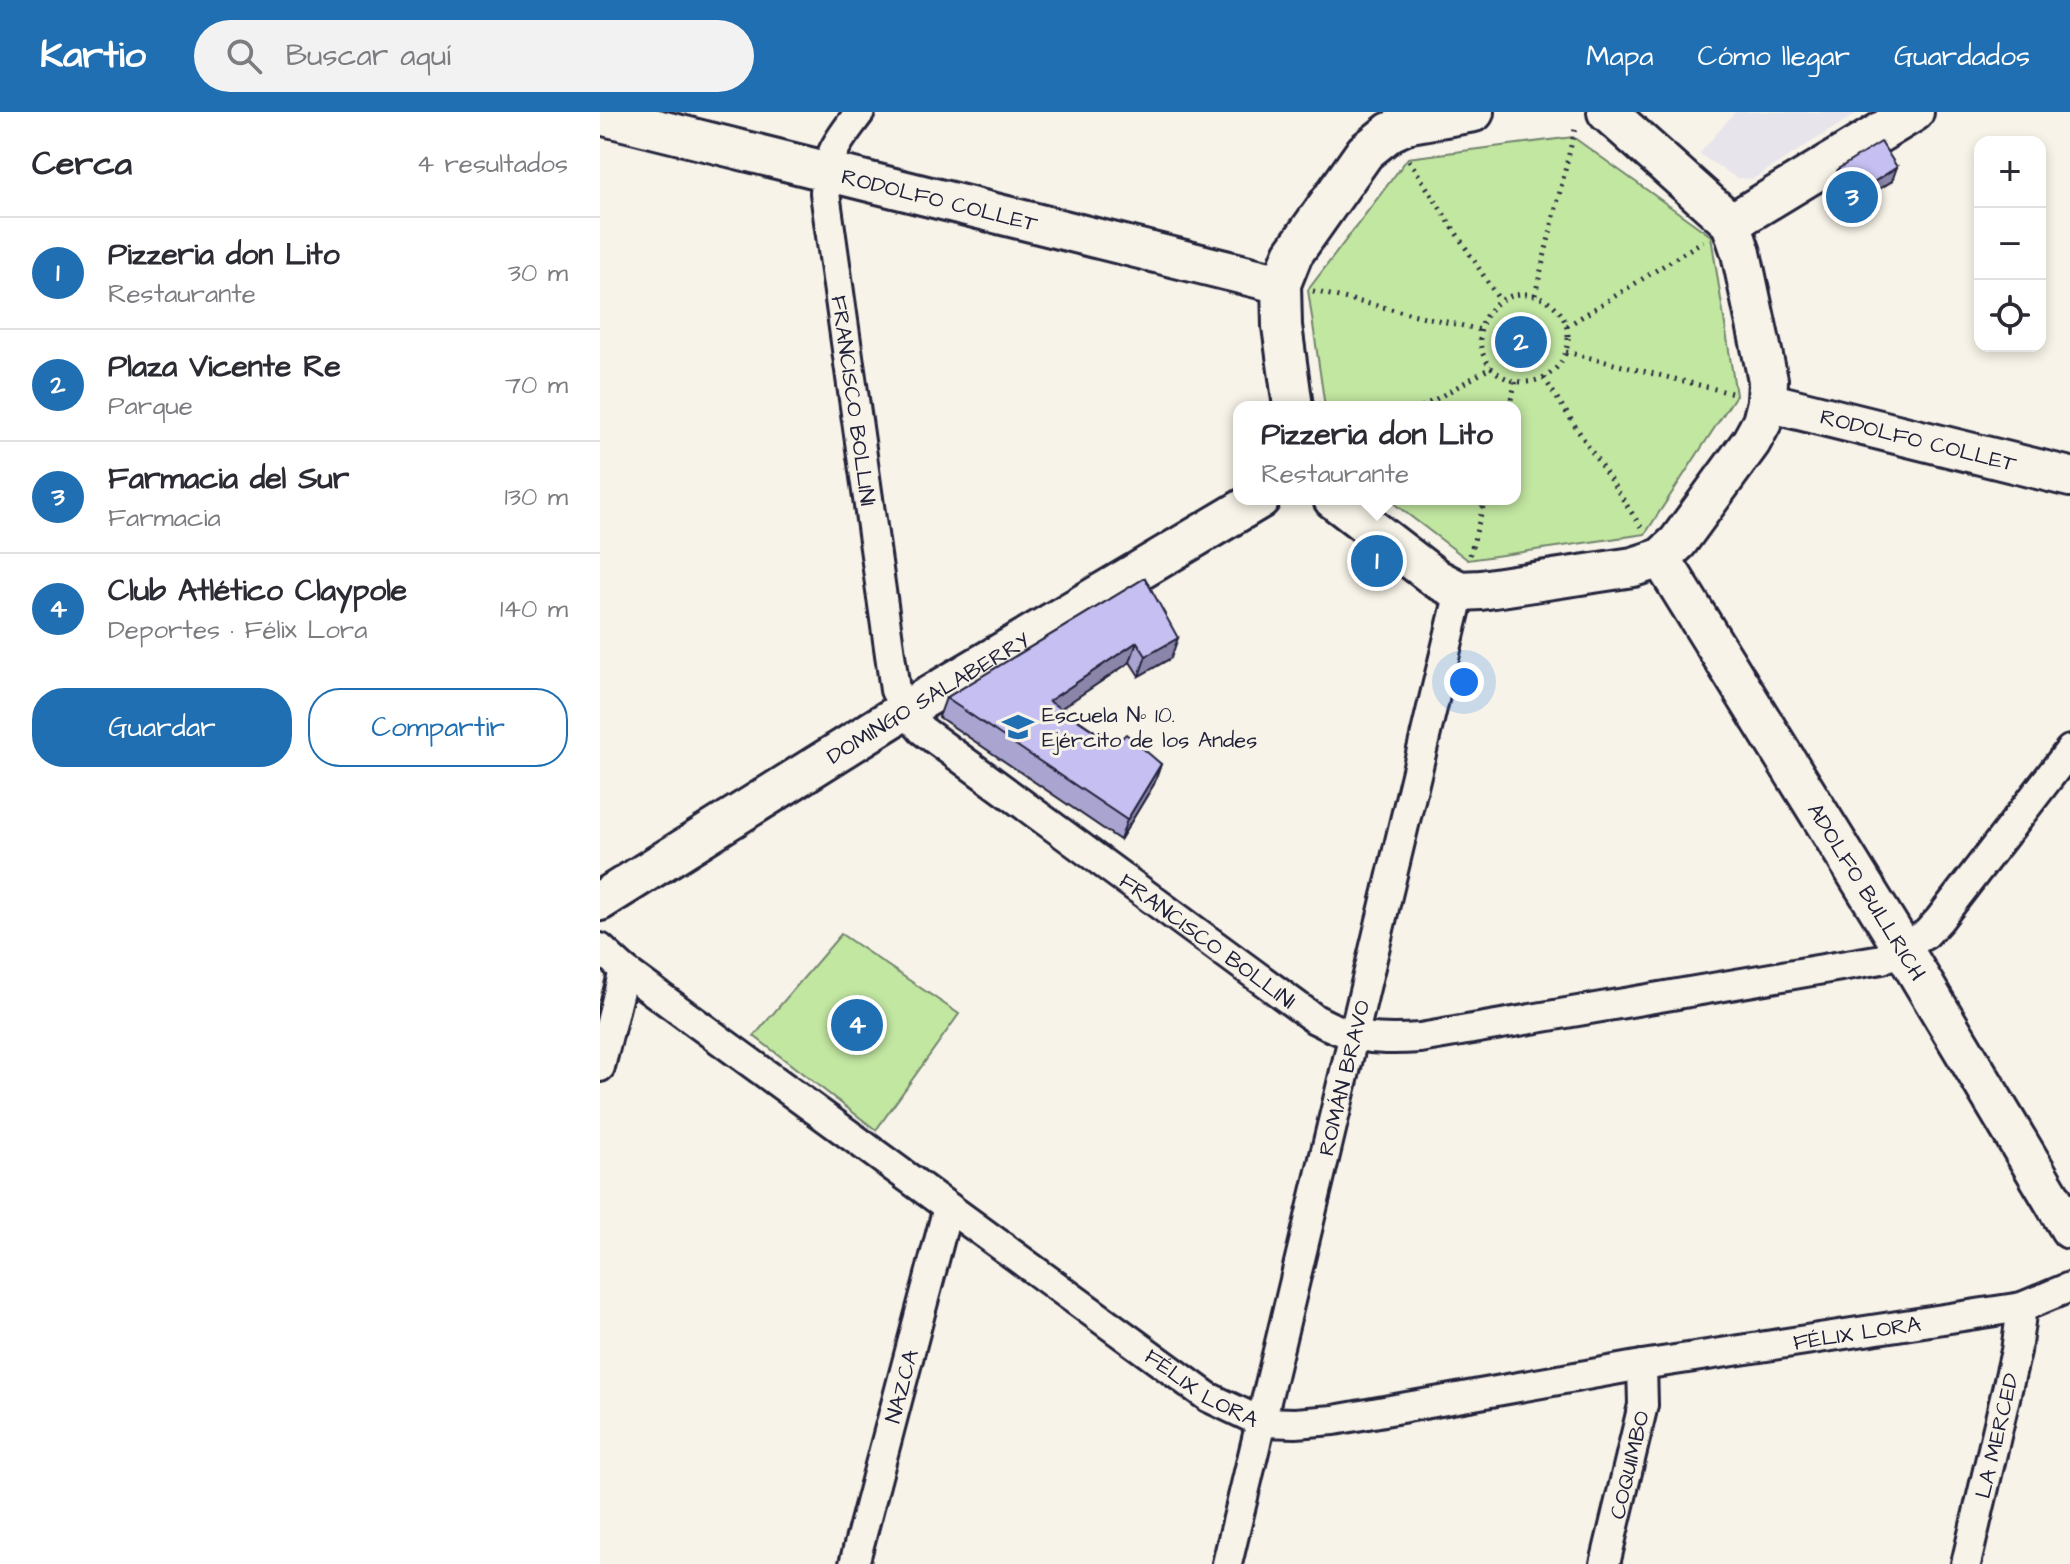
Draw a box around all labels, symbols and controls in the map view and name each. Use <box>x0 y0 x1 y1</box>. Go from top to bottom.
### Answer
search box <box>194 20 754 92</box>
text: Kartio <box>40 30 146 82</box>
icon: search <box>222 34 266 78</box>
text: Buscar aquí <box>286 35 451 77</box>
text: Mapa <box>1586 37 1654 76</box>
text: Cómo llegar <box>1698 37 1850 76</box>
text: Guardados <box>1894 37 2030 76</box>
map controls <box>1974 136 2046 352</box>
button: + <box>1974 136 2046 208</box>
text: Cerca <box>32 140 132 188</box>
text: 4 resultados <box>416 146 568 182</box>
street label: RODOLFO COLLET <box>838 162 1041 240</box>
pin: 3 <box>1826 167 1878 227</box>
button: − <box>1974 208 2046 280</box>
text: Pizzeria don Lito <box>108 234 340 276</box>
text: 1 <box>56 255 60 291</box>
text: 30 m <box>508 255 568 291</box>
text: Restaurante <box>108 276 256 312</box>
button: locate <box>1974 280 2046 352</box>
street label: FRANCISCO BOLLINI <box>823 294 883 508</box>
pin: 2 <box>1495 312 1547 372</box>
text: Plaza Vicente Re <box>108 346 341 388</box>
text: 2 <box>51 367 65 403</box>
text: 70 m <box>505 367 568 403</box>
text: Parque <box>108 388 193 424</box>
popup <box>1233 401 1521 505</box>
street label: RODOLFO COLLET <box>1817 402 2020 480</box>
text: Pizzeria don Lito <box>1261 414 1493 456</box>
text: Restaurante <box>1261 456 1409 492</box>
text: Farmacia del Sur <box>108 458 349 500</box>
text: 3 <box>51 479 65 515</box>
text: 130 m <box>504 479 568 515</box>
text: Farmacia <box>108 500 221 536</box>
pin: 1 <box>1351 531 1403 591</box>
text: Club Atlético Claypole <box>108 570 407 612</box>
text: 4 <box>49 591 67 627</box>
text: 140 m <box>500 591 568 627</box>
text: Deportes · Félix Lora <box>108 612 367 648</box>
street label: DOMINGO SALABERRY <box>821 625 1036 772</box>
your location <box>1444 662 1484 702</box>
button: Guardar <box>32 688 292 767</box>
button: Compartir <box>308 688 568 767</box>
place label: Escuela Nº 10. Ejército de los Andes <box>1042 700 1257 756</box>
school or university icon: Escuela Nº 10. Ejército de los Andes <box>1001 710 1035 744</box>
street label: ADOLFO BULLRICH <box>1799 797 1932 987</box>
street label: FRANCISCO BOLLINI <box>1113 866 1302 1017</box>
pin: 4 <box>831 995 883 1055</box>
street label: ROMÁN BRAVO <box>1311 997 1379 1159</box>
street label: FÉLIX LORA <box>1791 1309 1923 1359</box>
street label: FÉLIX LORA <box>1138 1342 1263 1436</box>
street label: NAZCA <box>878 1346 927 1427</box>
street label: LA MERCED <box>1968 1370 2027 1502</box>
street label: COQUIMBO <box>1602 1408 1658 1522</box>

